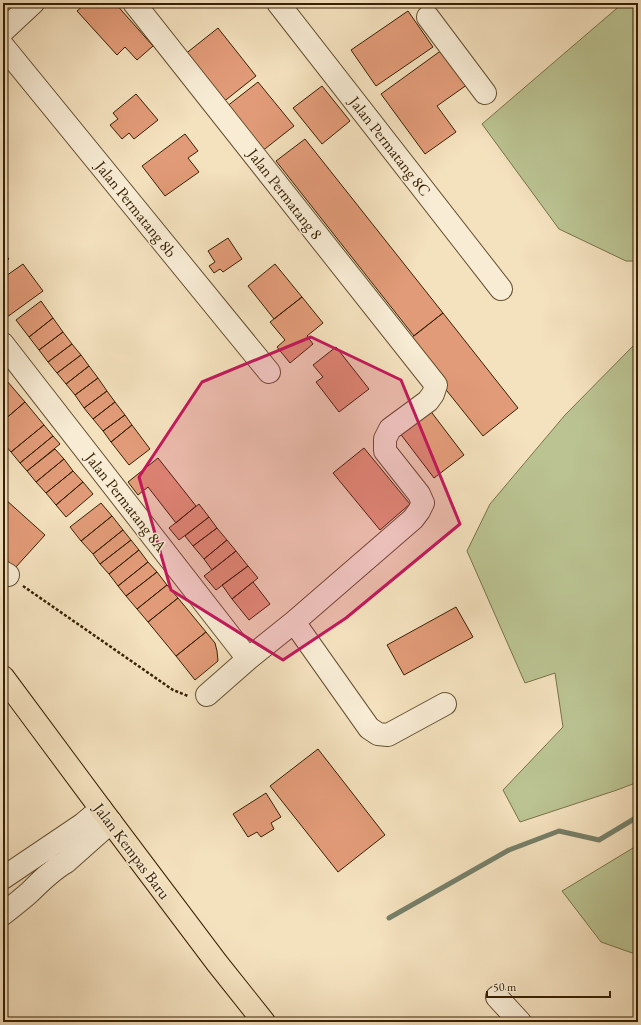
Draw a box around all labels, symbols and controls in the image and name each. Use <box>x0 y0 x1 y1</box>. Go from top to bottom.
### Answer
street label: Jalan Permatang 8C <box>343 90 436 200</box>
street label: Jalan Permatang 8 <box>242 143 327 244</box>
street label: Jalan Permatang 8b <box>89 155 181 261</box>
street label: Jalan Permatang 8A <box>79 446 172 557</box>
street label: Jalan Kempas Baru <box>88 797 175 904</box>
scale bar <box>487 973 610 999</box>
text: 50 m <box>493 979 517 995</box>

